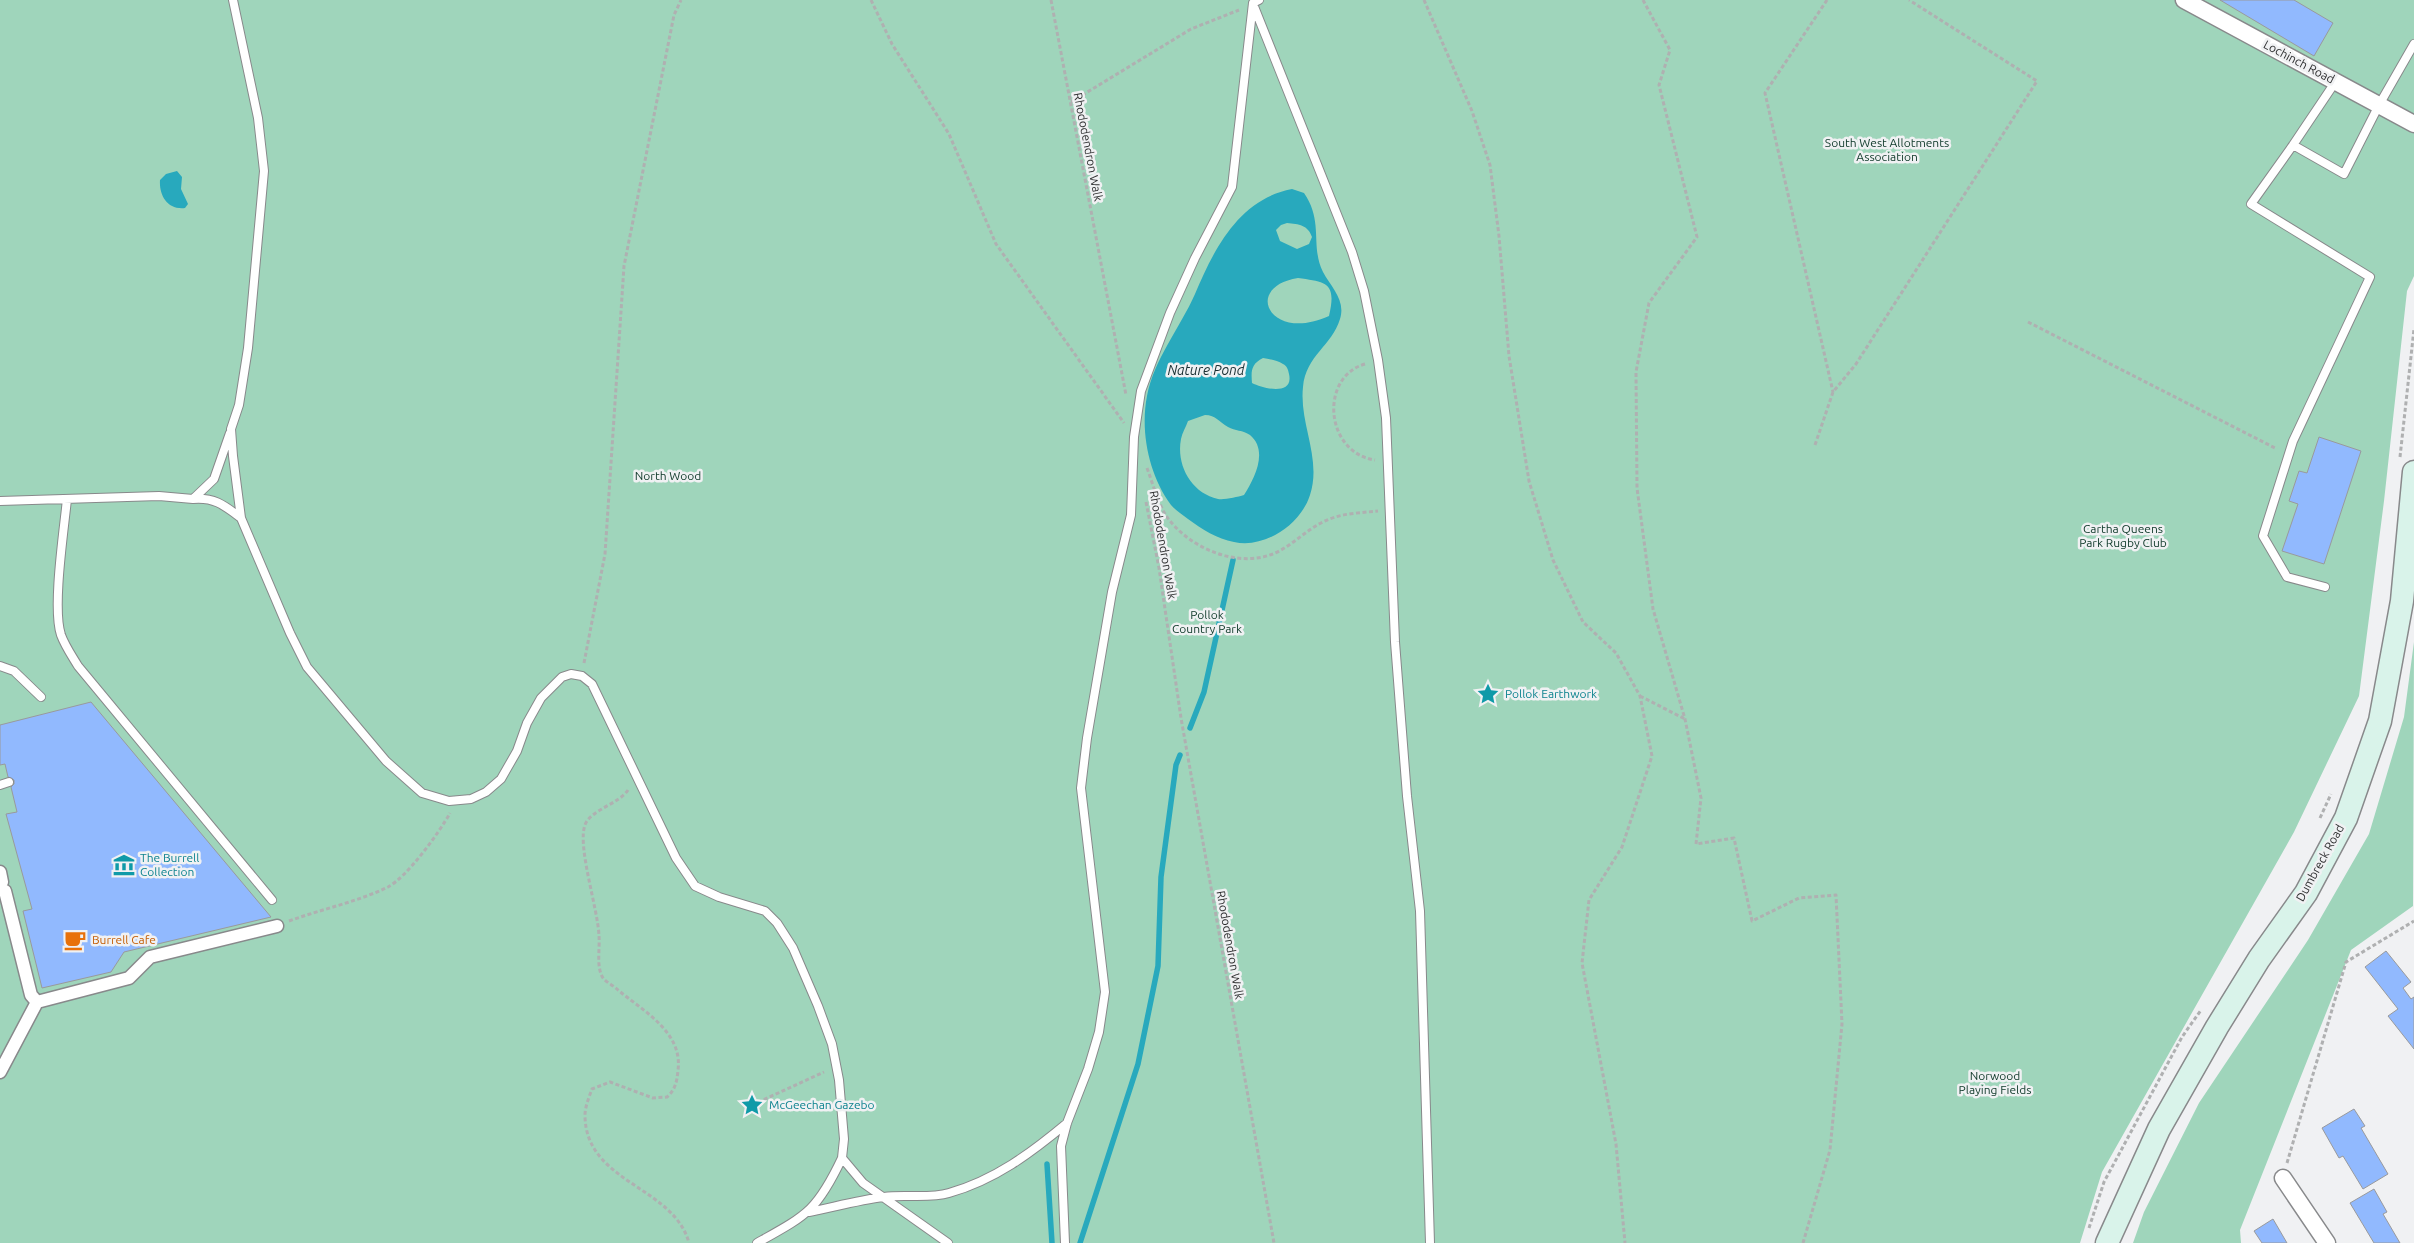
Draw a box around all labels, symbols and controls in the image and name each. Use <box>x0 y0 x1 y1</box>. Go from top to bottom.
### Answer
street label: Lochinch Road <box>2262 37 2337 86</box>
street label: Rhododendron Walk <box>1072 92 1105 202</box>
park label: South West Allotments Association <box>1825 136 1949 163</box>
water label: Nature Pond <box>1167 362 1246 378</box>
park label: North Wood <box>635 469 701 482</box>
street label: Rhododendron Walk <box>1148 489 1179 600</box>
park label: Cartha Queens Park Rugby Club <box>2079 522 2167 549</box>
park label: Pollok Country Park <box>1172 608 1242 635</box>
place icon: Pollok Earthwork <box>1475 681 1501 707</box>
place label: Pollok Earthwork <box>1505 687 1597 700</box>
street label: Dumbreck Road <box>2293 822 2346 903</box>
place label: The Burrell Collection <box>140 851 199 878</box>
museum icon: The Burrell Collection <box>111 852 137 878</box>
street label: Rhododendron Walk <box>1215 889 1246 1000</box>
cafe icon: Burrell Cafe <box>62 927 88 953</box>
place label: Burrell Cafe <box>92 933 156 946</box>
park label: Norwood Playing Fields <box>1959 1069 2031 1096</box>
place icon: McGeechan Gazebo <box>739 1092 765 1118</box>
place label: McGeechan Gazebo <box>769 1098 875 1111</box>

